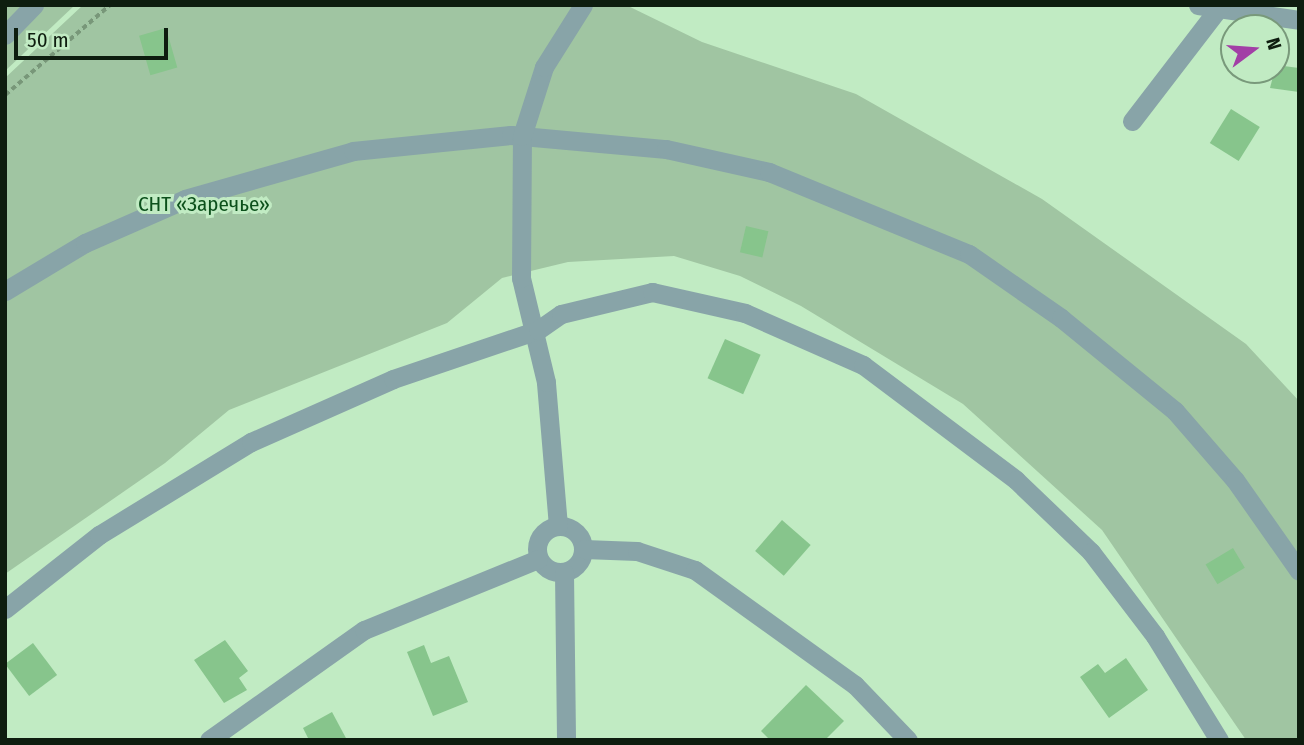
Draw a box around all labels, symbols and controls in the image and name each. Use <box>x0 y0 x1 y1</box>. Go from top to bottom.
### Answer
scale bar <box>18 14 172 58</box>
north arrow <box>1220 14 1290 84</box>
text: 50 m <box>27 27 69 53</box>
text: N <box>1261 35 1286 52</box>
park label: СНТ «Заречье» <box>138 191 270 217</box>

